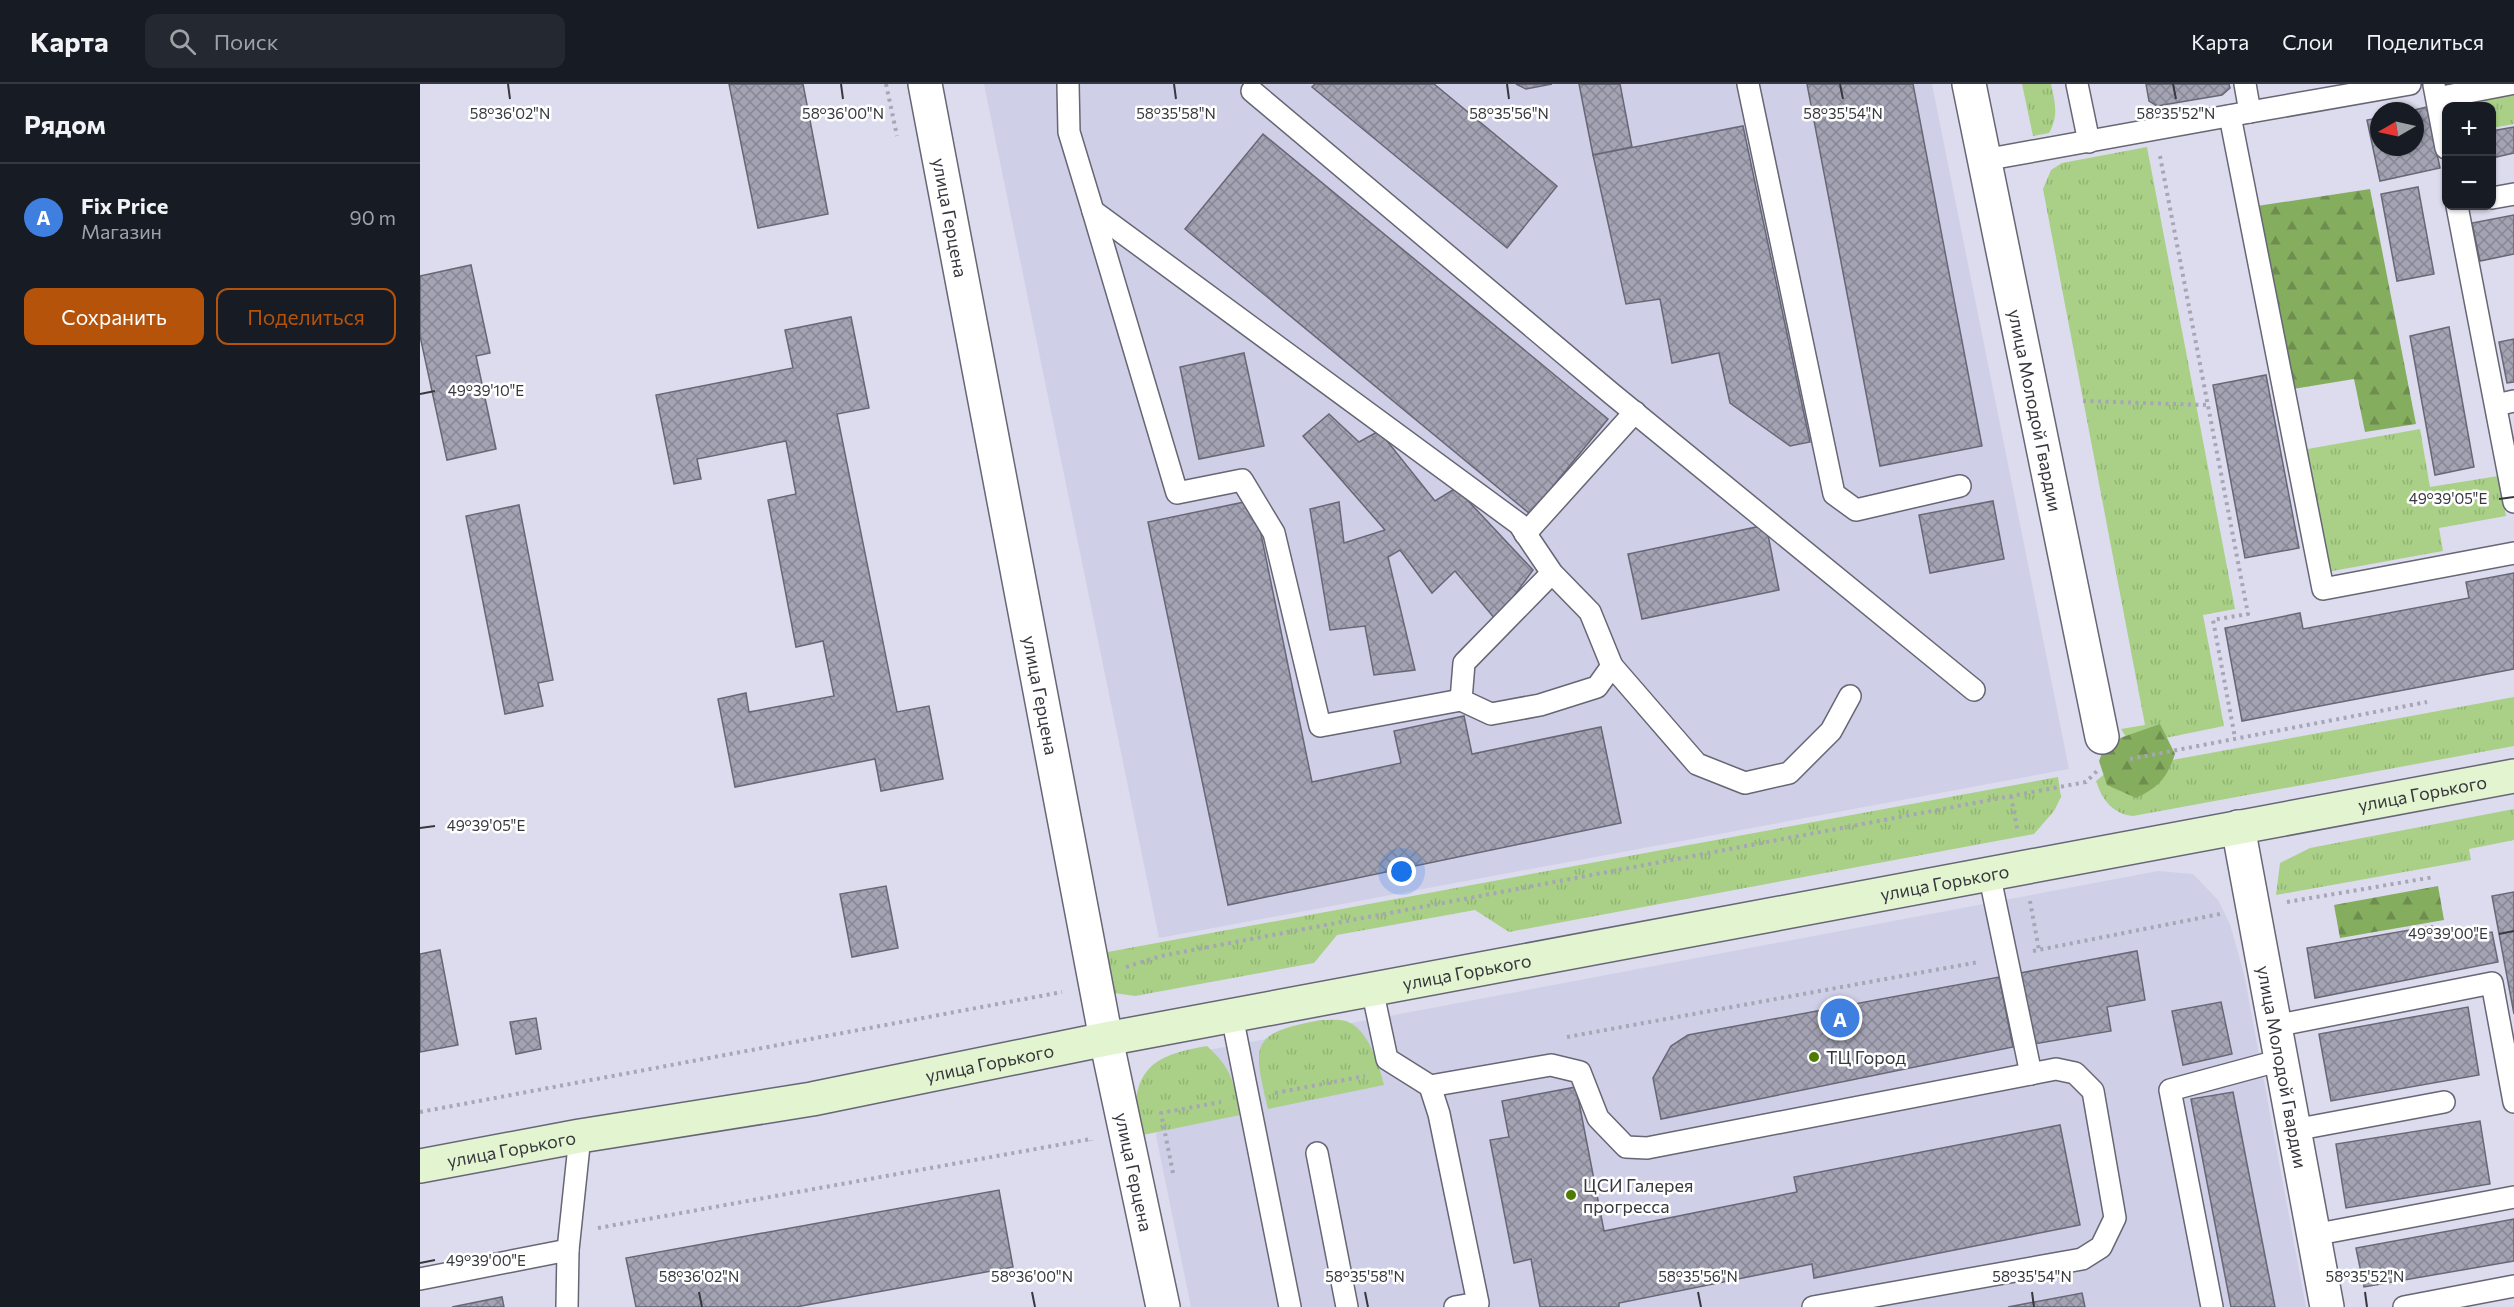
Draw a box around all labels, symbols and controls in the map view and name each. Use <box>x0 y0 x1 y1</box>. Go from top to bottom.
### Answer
search box <box>145 14 565 68</box>
text: Карта <box>30 24 109 58</box>
icon: search <box>166 25 199 58</box>
text: Поиск <box>214 28 278 55</box>
text: Карта <box>2191 29 2249 54</box>
text: Слои <box>2282 29 2333 54</box>
text: Поделиться <box>2366 29 2484 54</box>
north arrow <box>2370 102 2424 156</box>
map controls <box>2442 102 2496 210</box>
button: + <box>2442 102 2496 156</box>
text: 58°36'02"N <box>470 104 550 122</box>
text: 58°36'00"N <box>802 104 884 122</box>
text: 58°35'58"N <box>1136 104 1216 122</box>
text: 58°35'56"N <box>1469 104 1549 122</box>
text: 58°35'54"N <box>1803 104 1883 122</box>
text: 58°35'52"N <box>2137 104 2215 122</box>
text: Рядом <box>24 108 106 139</box>
street label: улица Герцена <box>928 156 972 279</box>
button: − <box>2442 156 2496 210</box>
text: Fix Price <box>81 192 168 219</box>
text: A <box>36 205 51 229</box>
text: 90 m <box>350 205 396 229</box>
text: Магазин <box>81 219 162 243</box>
button: Сохранить <box>24 288 204 345</box>
button: Поделиться <box>216 288 396 345</box>
street label: улица Молодой Гвардии <box>2004 307 2067 513</box>
text: 49°39'10"E <box>448 381 524 399</box>
text: 49°39'05"E <box>2409 489 2487 507</box>
street label: улица Герцена <box>1019 634 1063 757</box>
street label: улица Горького <box>2356 770 2489 816</box>
text: 49°39'05"E <box>447 816 525 834</box>
your location <box>1387 857 1416 886</box>
street label: улица Горького <box>1879 860 2011 905</box>
text: 49°39'00"E <box>2408 924 2488 942</box>
street label: улица Горького <box>1401 949 1533 994</box>
street label: улица Молодой Гвардии <box>2253 964 2312 1170</box>
pin: A <box>1820 996 1860 1040</box>
street label: улица Горького <box>923 1039 1056 1087</box>
place label: ТЦ Город <box>1826 1046 1906 1068</box>
marker: ТЦ Город <box>1807 1050 1821 1064</box>
street label: улица Герцена <box>1111 1110 1158 1234</box>
street label: улица Горького <box>445 1126 578 1172</box>
place label: ЦСИ Галерея прогресса <box>1583 1174 1693 1217</box>
marker: ЦСИ Галерея прогресса <box>1564 1188 1578 1202</box>
text: 49°39'00"E <box>446 1251 526 1269</box>
text: 58°36'02"N <box>659 1267 739 1285</box>
text: 58°36'00"N <box>991 1267 1073 1285</box>
text: 58°35'58"N <box>1325 1267 1405 1285</box>
text: 58°35'56"N <box>1658 1267 1738 1285</box>
text: 58°35'54"N <box>1992 1267 2072 1285</box>
text: 58°35'52"N <box>2326 1267 2404 1285</box>

